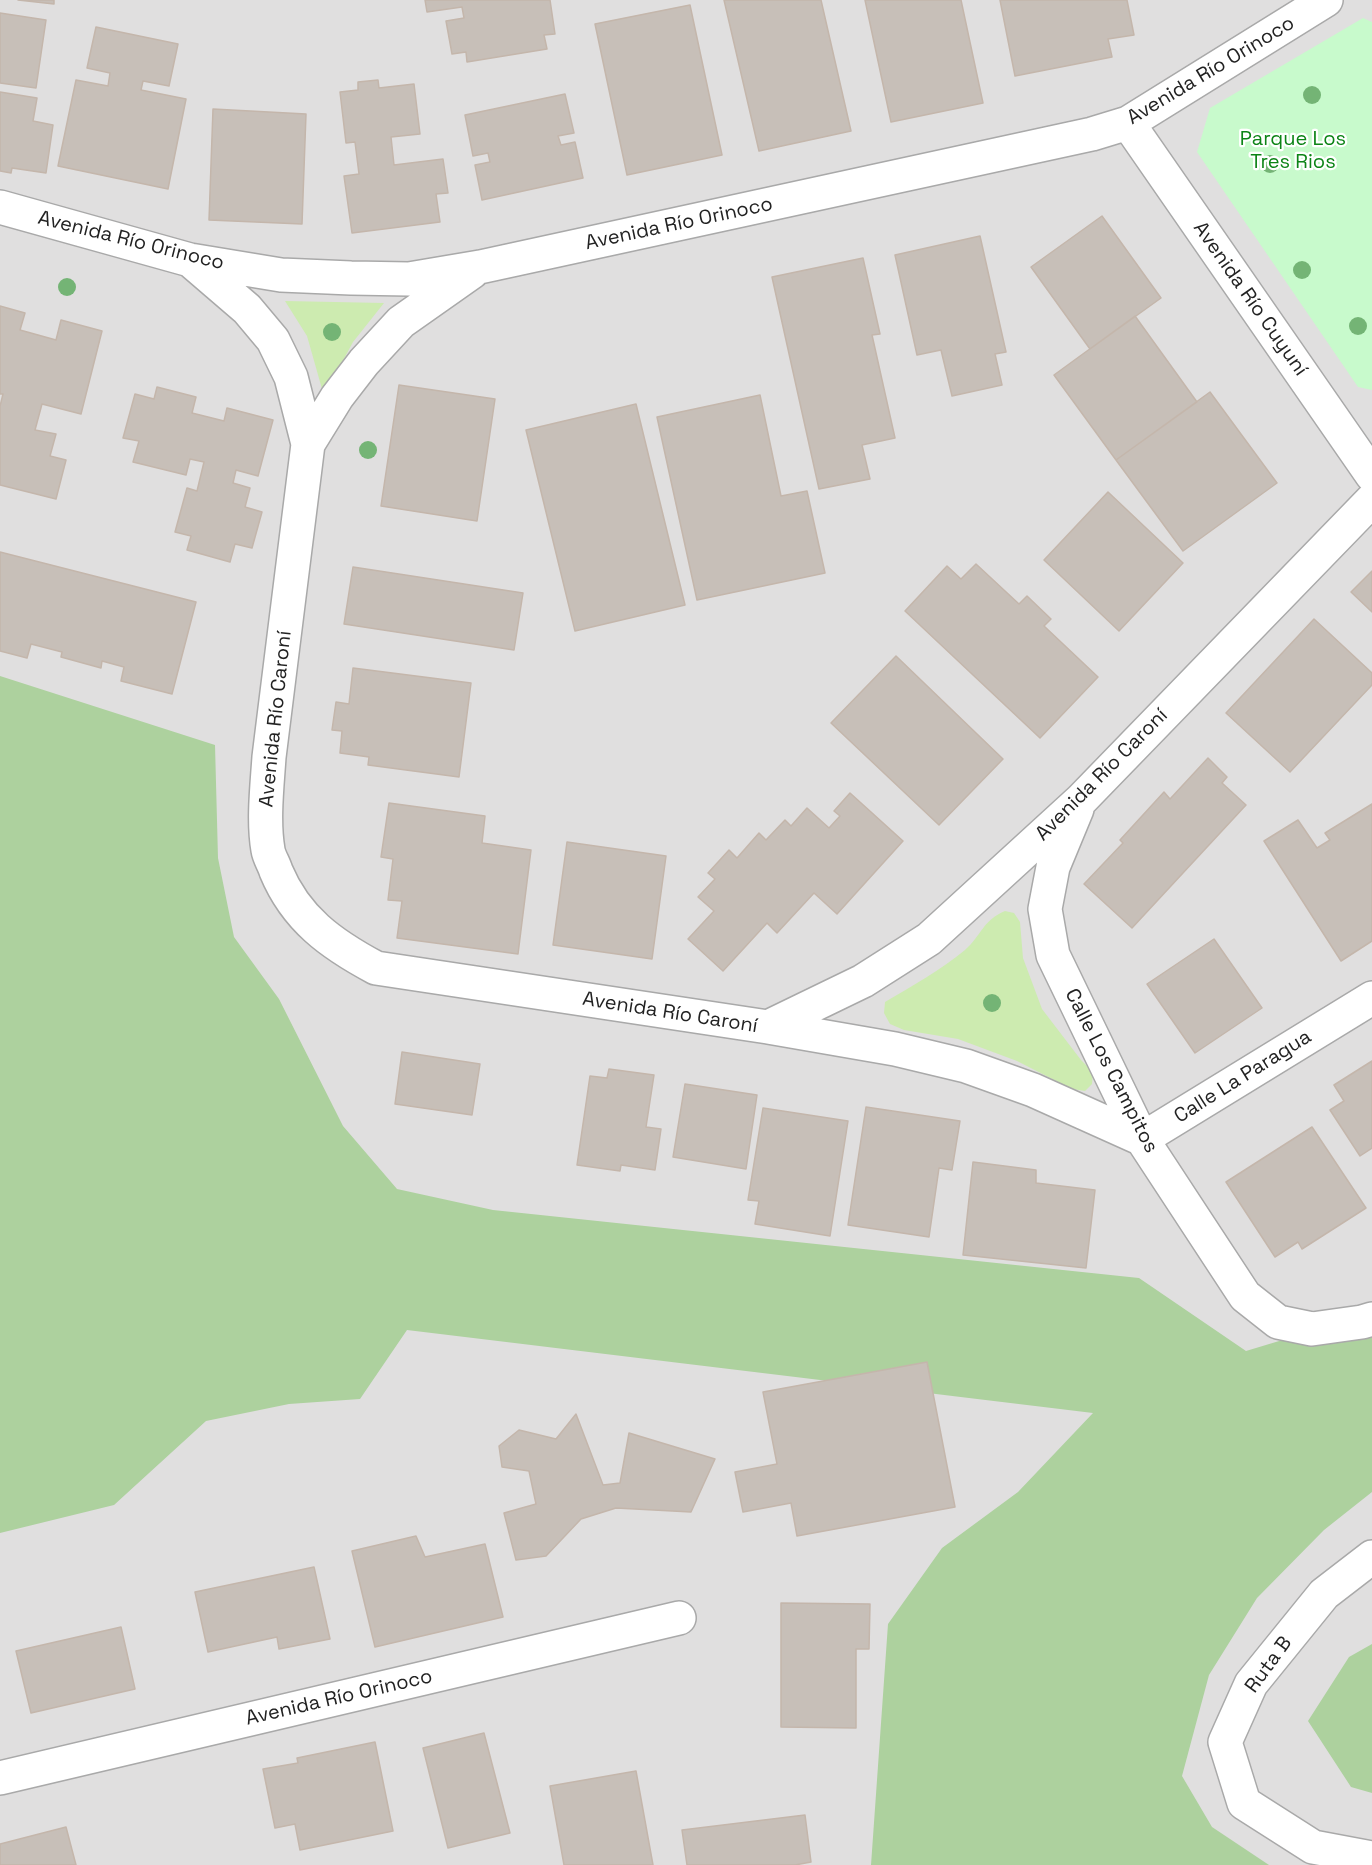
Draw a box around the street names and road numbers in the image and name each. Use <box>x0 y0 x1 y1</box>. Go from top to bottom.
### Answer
street label: Avenida Río Orinoco <box>1123 12 1299 130</box>
street label: Avenida Río Orinoco <box>583 192 775 256</box>
street label: Avenida Río Orinoco <box>35 206 227 276</box>
street label: Avenida Río Cuyuní <box>1188 217 1312 381</box>
street label: Avenida Río Caroní <box>255 630 297 808</box>
street label: Avenida Río Caroní <box>1031 704 1173 846</box>
street label: Calle Los Campitos <box>1059 985 1163 1157</box>
street label: Avenida Río Caroní <box>581 987 759 1039</box>
street label: Calle La Paragua <box>1170 1025 1316 1129</box>
street label: Ruta B <box>1241 1632 1297 1698</box>
street label: Avenida Río Orinoco <box>243 1665 435 1731</box>

